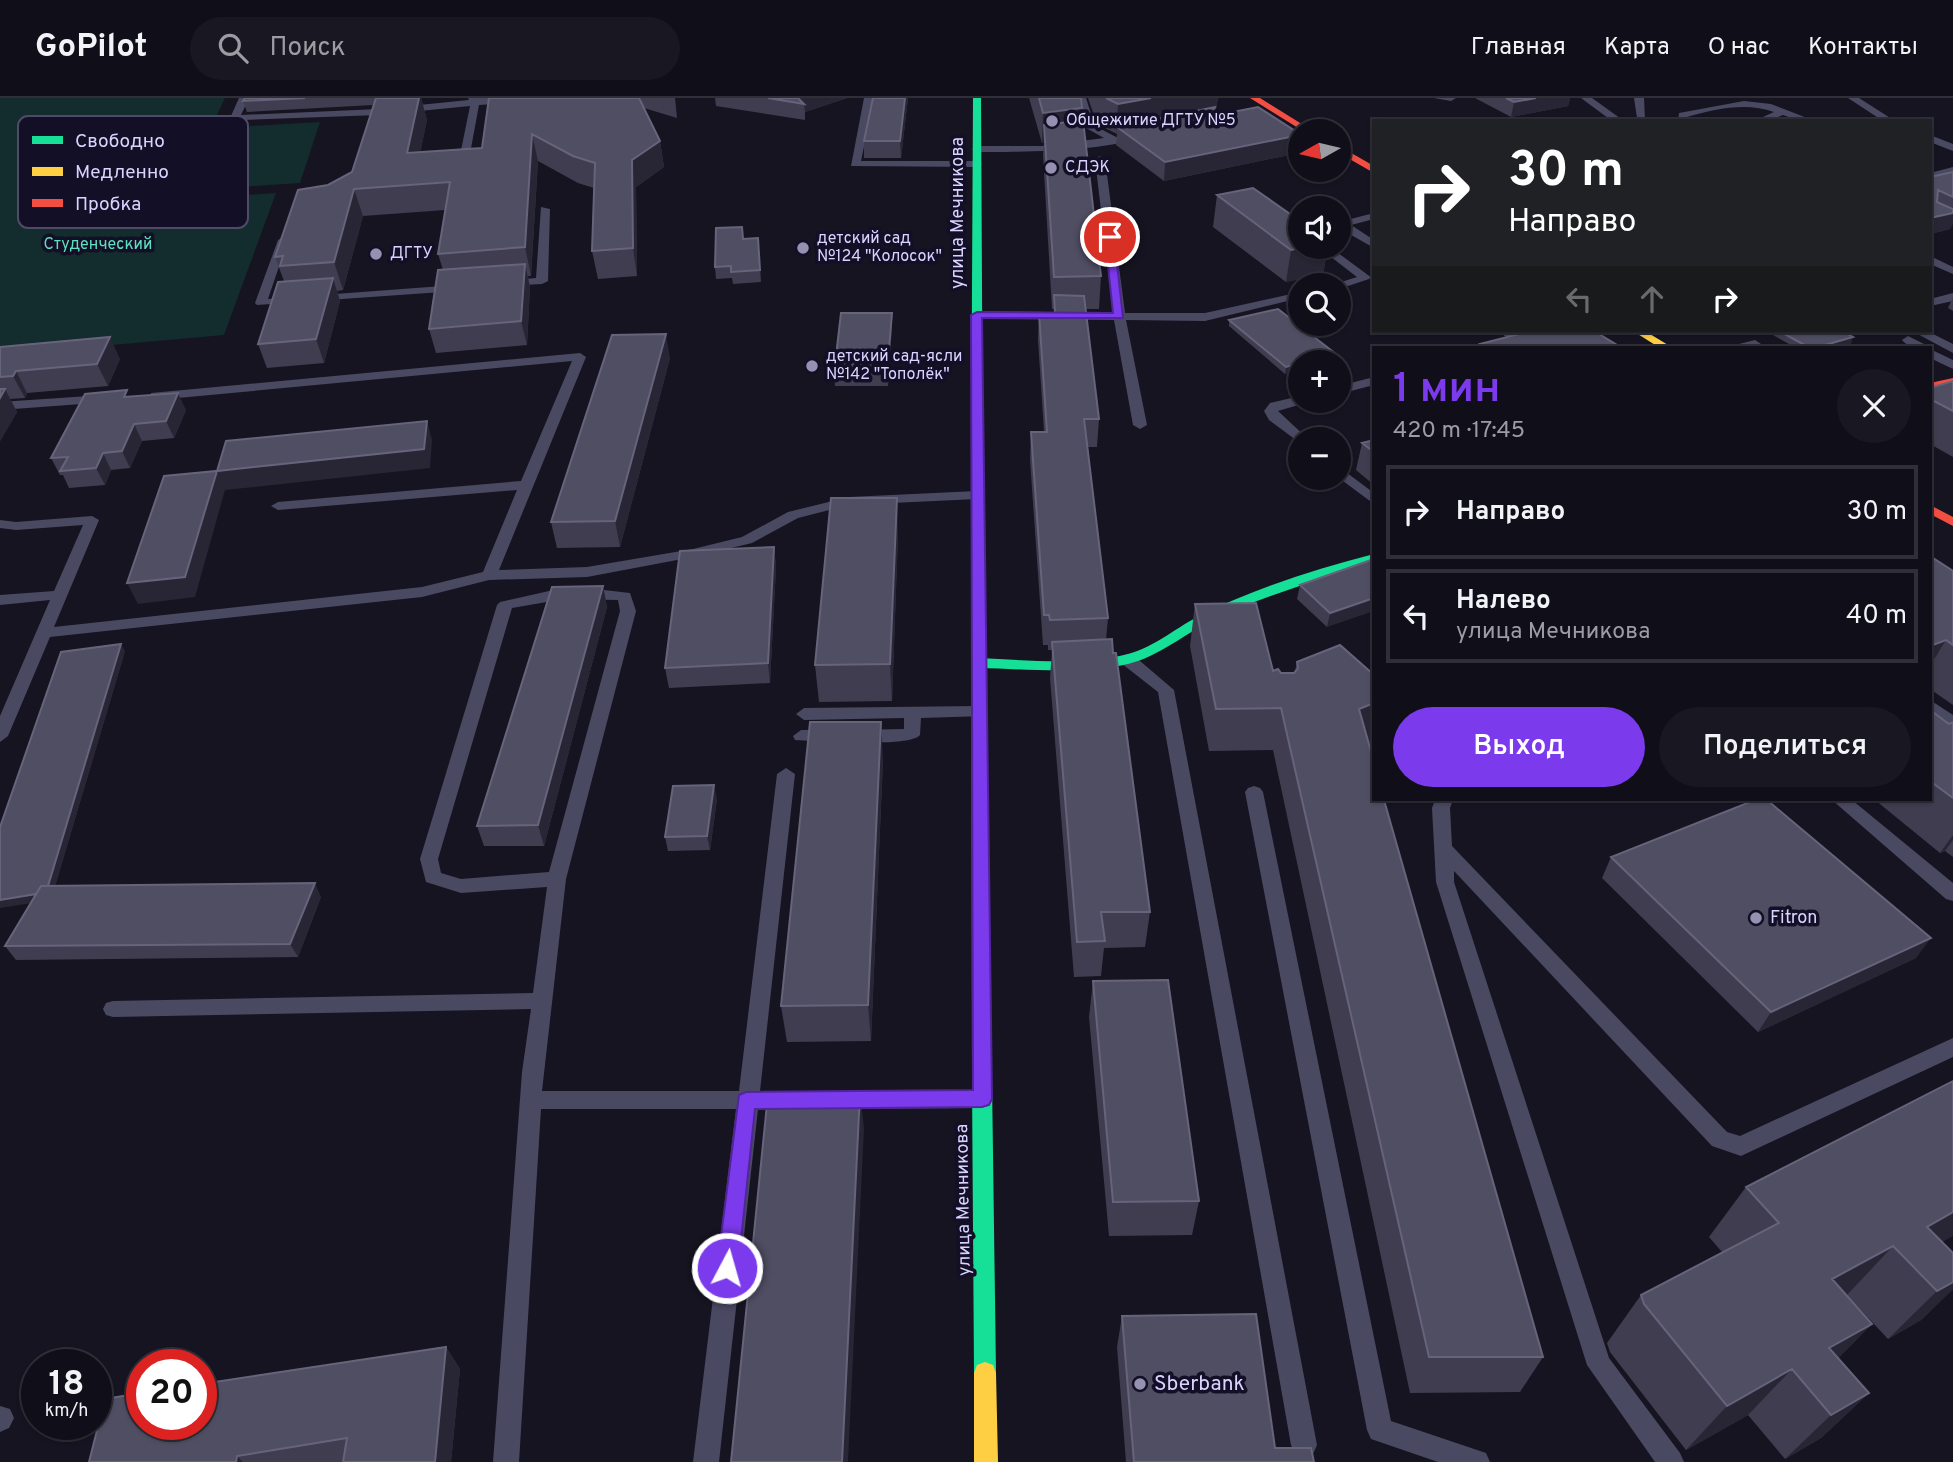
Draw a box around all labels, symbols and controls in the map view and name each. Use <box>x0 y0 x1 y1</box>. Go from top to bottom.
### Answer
search box <box>190 17 680 80</box>
text: GoPilot <box>35 27 148 69</box>
icon: search <box>214 29 252 67</box>
text: Поиск <box>270 32 346 65</box>
text: Главная <box>1471 33 1566 63</box>
text: Карта <box>1604 33 1670 63</box>
text: О нас <box>1708 33 1770 63</box>
text: Контакты <box>1808 33 1918 63</box>
place label: Общежитие ДГТУ №5 <box>1066 111 1236 131</box>
marker: Общежитие ДГТУ №5 <box>1044 113 1060 129</box>
legend <box>18 116 248 228</box>
north arrow <box>1288 119 1351 182</box>
map controls <box>1288 119 1351 490</box>
text: Свободно <box>75 130 165 154</box>
street label: улица Мечникова <box>947 137 970 289</box>
text: 30 m <box>1508 142 1624 204</box>
icon: right <box>1393 147 1484 238</box>
place label: СДЭК <box>1065 158 1110 178</box>
marker: СДЭК <box>1043 160 1059 176</box>
text: Медленно <box>75 161 169 185</box>
text: Пробка <box>75 193 141 217</box>
button: sound <box>1288 196 1351 259</box>
text: Направо <box>1508 203 1636 243</box>
pin <box>1080 207 1140 267</box>
icon: arrive <box>1091 218 1129 256</box>
place label: детский сад №124 "Колосок" <box>817 229 942 267</box>
park label: Студенческий <box>44 235 152 255</box>
marker: детский сад №124 "Колосок" <box>795 240 811 256</box>
place label: ДГТУ <box>390 244 433 264</box>
marker: ДГТУ <box>368 246 384 262</box>
button: search <box>1288 273 1351 336</box>
icon: left <box>1560 280 1598 318</box>
icon: ahead <box>1633 280 1671 318</box>
icon: right <box>1706 280 1744 318</box>
place label: детский сад-ясли №142 "Тополёк" <box>826 347 962 385</box>
button: + <box>1288 350 1351 413</box>
marker: детский сад-ясли №142 "Тополёк" <box>804 358 820 374</box>
text: 1 мин <box>1393 364 1500 417</box>
button: close <box>1837 369 1911 443</box>
text: 420 m · 17:45 <box>1393 417 1525 446</box>
button: − <box>1288 427 1351 490</box>
icon: right <box>1397 493 1435 531</box>
text: Направо <box>1456 496 1565 529</box>
text: 30 m <box>1847 496 1907 529</box>
text: Налево <box>1456 585 1551 618</box>
icon: left <box>1397 597 1435 635</box>
text: 40 m <box>1846 600 1907 633</box>
text: улица Мечникова <box>1456 618 1650 647</box>
button: Выход <box>1393 707 1645 787</box>
button: Поделиться <box>1659 707 1911 787</box>
place label: Fitron <box>1770 907 1817 930</box>
marker: Fitron <box>1748 910 1764 926</box>
street label: улица Мечникова <box>951 1124 977 1276</box>
position arrow <box>690 1231 764 1305</box>
speed limit sign: 20 <box>126 1349 217 1440</box>
text: 18 <box>48 1363 85 1407</box>
place label: Sberbank <box>1154 1371 1245 1398</box>
marker: Sberbank <box>1132 1376 1148 1392</box>
text: km/h <box>45 1400 88 1423</box>

